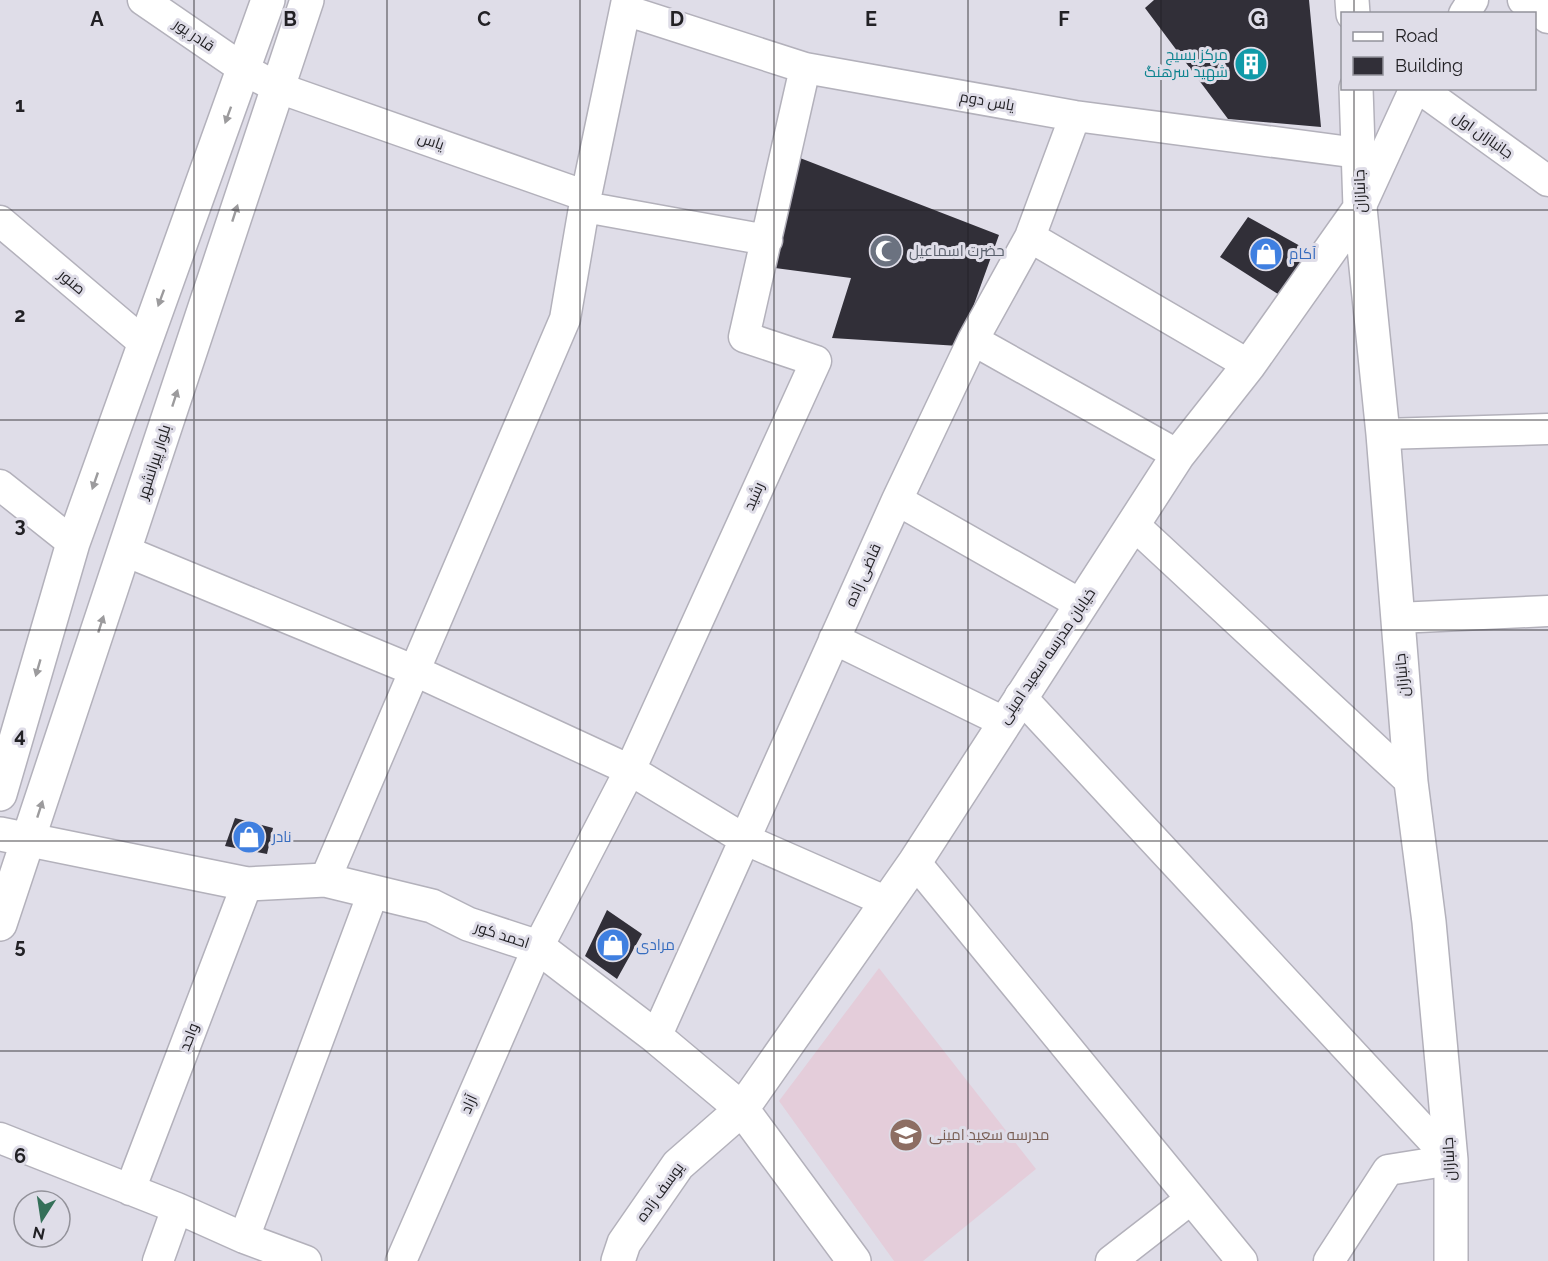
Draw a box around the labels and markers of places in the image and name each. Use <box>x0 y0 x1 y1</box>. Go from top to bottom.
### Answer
place label: مرکز بسیج شهید سرهنگ <box>1144 46 1228 82</box>
building icon: مرکز بسیج شهید سرهنگ <box>1233 46 1269 82</box>
mosque icon: حضرت اسماعیل <box>868 233 904 269</box>
shop icon: آکام <box>1248 236 1284 272</box>
place label: حضرت اسماعیل <box>909 242 1005 261</box>
place label: آکام <box>1289 245 1316 264</box>
shop icon: نادر <box>231 819 267 855</box>
place label: نادر <box>271 828 292 846</box>
shop icon: مرادی <box>595 927 631 963</box>
place label: مرادی <box>636 936 675 955</box>
school or university icon: مدرسه سعید امینی <box>888 1117 924 1153</box>
place label: مدرسه سعید امینی <box>929 1126 1049 1145</box>

